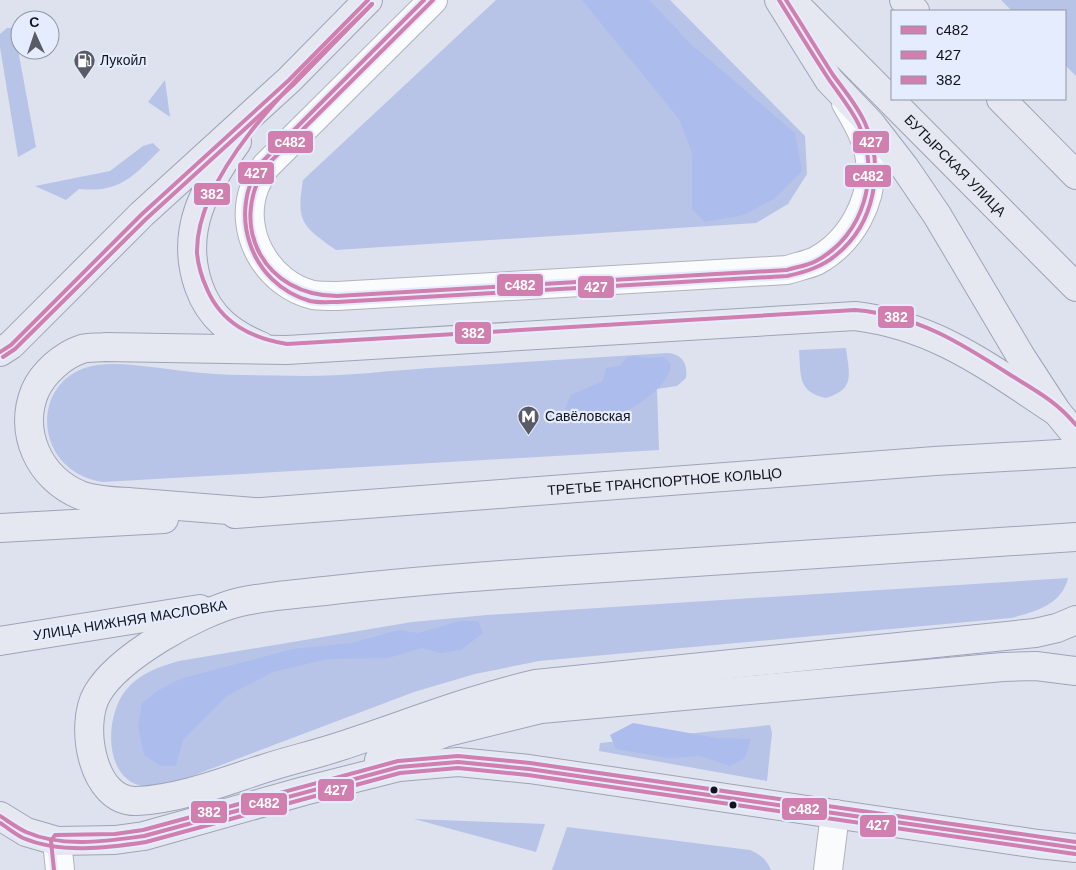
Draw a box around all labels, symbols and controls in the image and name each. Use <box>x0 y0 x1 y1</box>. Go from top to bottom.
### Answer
north arrow <box>10 10 60 60</box>
legend <box>891 10 1066 100</box>
text: С <box>29 14 40 30</box>
text: с482 <box>936 21 969 38</box>
text: 427 <box>936 46 961 63</box>
fuel station icon: Лукойл <box>72 48 96 79</box>
place label: Лукойл <box>100 52 146 68</box>
text: 382 <box>936 71 961 88</box>
street label: БУТЫРСКАЯ УЛИЦА <box>901 111 1010 220</box>
line badge: с482 <box>267 130 314 154</box>
line badge: 427 <box>852 130 890 154</box>
text: с482 <box>274 134 306 150</box>
text: 427 <box>859 134 883 150</box>
line badge: 427 <box>237 161 275 185</box>
line badge: с482 <box>844 164 892 188</box>
text: 427 <box>244 165 268 181</box>
text: с482 <box>852 168 884 184</box>
line badge: 382 <box>193 182 231 206</box>
text: 382 <box>200 186 224 202</box>
line badge: с482 <box>496 273 544 297</box>
line badge: 427 <box>577 275 615 299</box>
text: с482 <box>504 277 536 293</box>
text: 427 <box>584 279 608 295</box>
line badge: 382 <box>877 305 915 329</box>
text: 382 <box>884 309 908 325</box>
line badge: 382 <box>454 321 492 345</box>
text: 382 <box>461 325 485 341</box>
metro station icon: Савёловская <box>517 404 541 435</box>
place label: Савёловская <box>545 408 630 424</box>
street label: ТРЕТЬЕ ТРАНСПОРТНОЕ КОЛЬЦО <box>547 465 783 498</box>
street label: УЛИЦА НИЖНЯЯ МАСЛОВКА <box>32 597 229 643</box>
line badge: 427 <box>317 778 355 802</box>
text: 427 <box>324 782 348 798</box>
unlabelled marker <box>709 785 719 795</box>
line badge: с482 <box>240 792 288 816</box>
text: с482 <box>248 795 280 811</box>
line badge: с482 <box>781 797 828 821</box>
line badge: 382 <box>190 800 228 824</box>
unlabelled marker <box>728 800 738 810</box>
text: с482 <box>788 801 820 817</box>
text: 382 <box>197 804 221 820</box>
line badge: 427 <box>859 814 897 838</box>
text: 427 <box>866 817 890 833</box>

